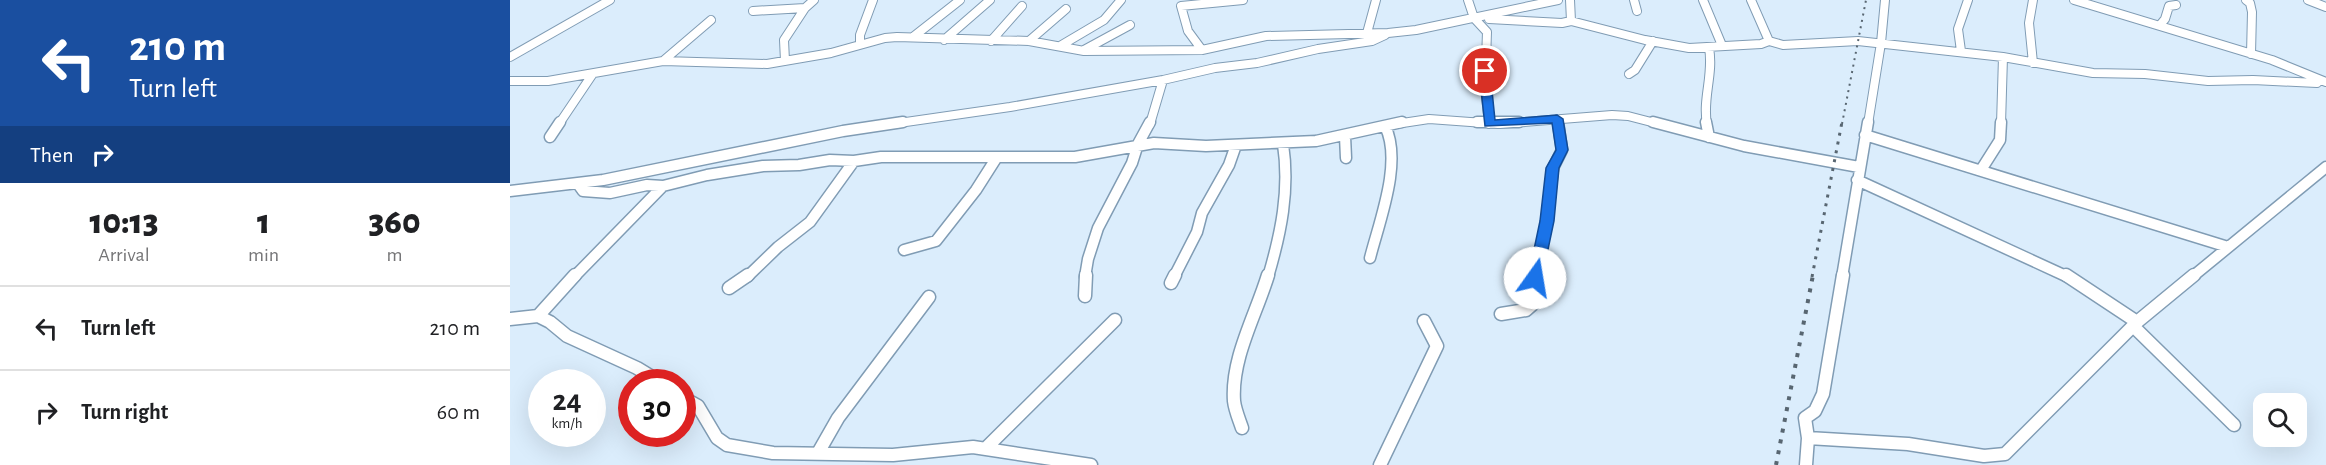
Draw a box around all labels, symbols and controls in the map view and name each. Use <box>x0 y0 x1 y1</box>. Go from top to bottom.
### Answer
icon: left <box>30 24 108 102</box>
text: 210 m <box>129 26 226 68</box>
pin <box>1459 45 1510 96</box>
icon: arrive <box>1468 54 1501 87</box>
text: Turn left <box>129 75 217 102</box>
icon: right <box>86 138 119 171</box>
text: Then <box>30 144 74 166</box>
text: 10:13 <box>89 204 159 240</box>
text: 1 <box>257 204 270 240</box>
text: 360 <box>369 204 421 240</box>
text: Arrival <box>98 245 150 265</box>
text: min <box>248 245 279 265</box>
text: m <box>387 245 403 265</box>
position arrow <box>1503 246 1567 310</box>
icon: left <box>30 312 63 345</box>
text: Turn left <box>81 317 155 339</box>
text: 210 m <box>430 317 480 339</box>
speed limit sign: 30 <box>618 369 696 447</box>
text: 24 <box>552 386 582 416</box>
map controls <box>2253 393 2307 447</box>
button: search <box>2253 393 2307 447</box>
icon: right <box>30 396 63 429</box>
text: Turn right <box>81 401 168 423</box>
text: 60 m <box>437 401 480 423</box>
text: km/h <box>552 416 582 431</box>

